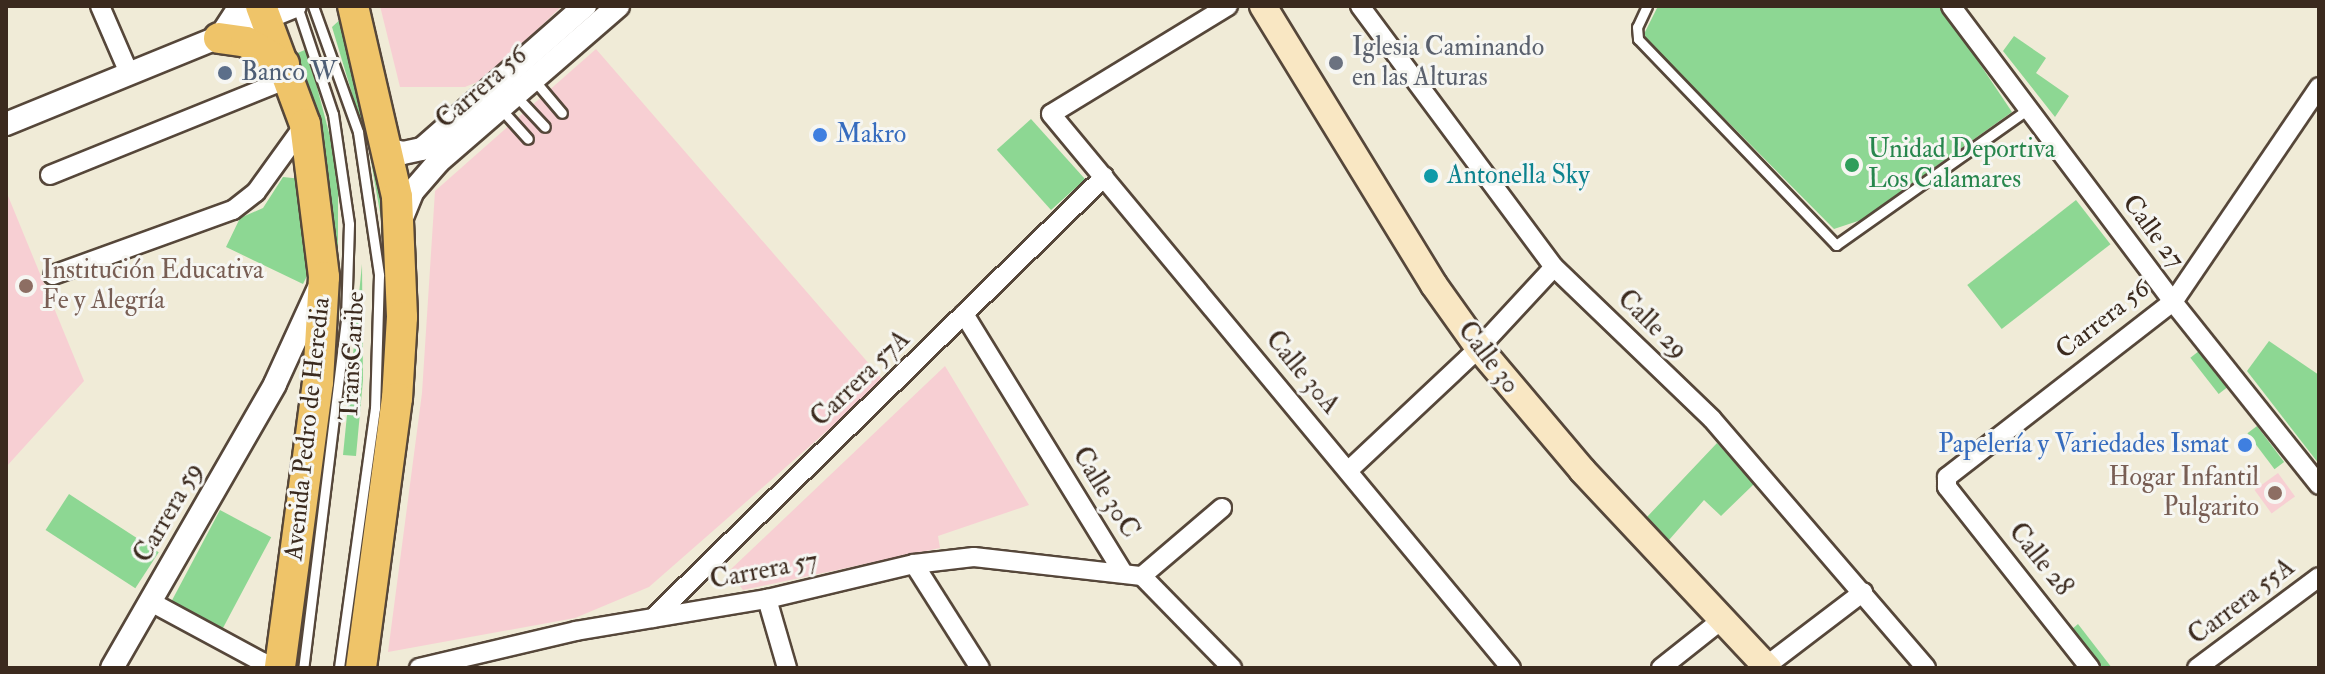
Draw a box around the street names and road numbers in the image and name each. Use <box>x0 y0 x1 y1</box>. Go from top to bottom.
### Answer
street label: Carrera 56 <box>430 40 534 136</box>
street label: Calle 27 <box>2115 189 2191 275</box>
street label: Carrera 56 <box>2050 274 2156 366</box>
street label: Calle 29 <box>1610 284 1694 366</box>
street label: TransCaribe <box>334 291 372 421</box>
street label: Avenida Pedro de Heredia <box>279 296 337 562</box>
street label: Calle 30 <box>1450 316 1526 400</box>
street label: Carrera 57A <box>805 324 917 434</box>
street label: Calle 30A <box>1258 325 1346 421</box>
street label: Calle 30C <box>1065 442 1145 544</box>
street label: Carrera 59 <box>128 457 210 569</box>
street label: Calle 28 <box>2001 517 2079 603</box>
street label: Carrera 57 <box>708 545 820 597</box>
street label: Carrera 55A <box>2183 552 2301 652</box>

